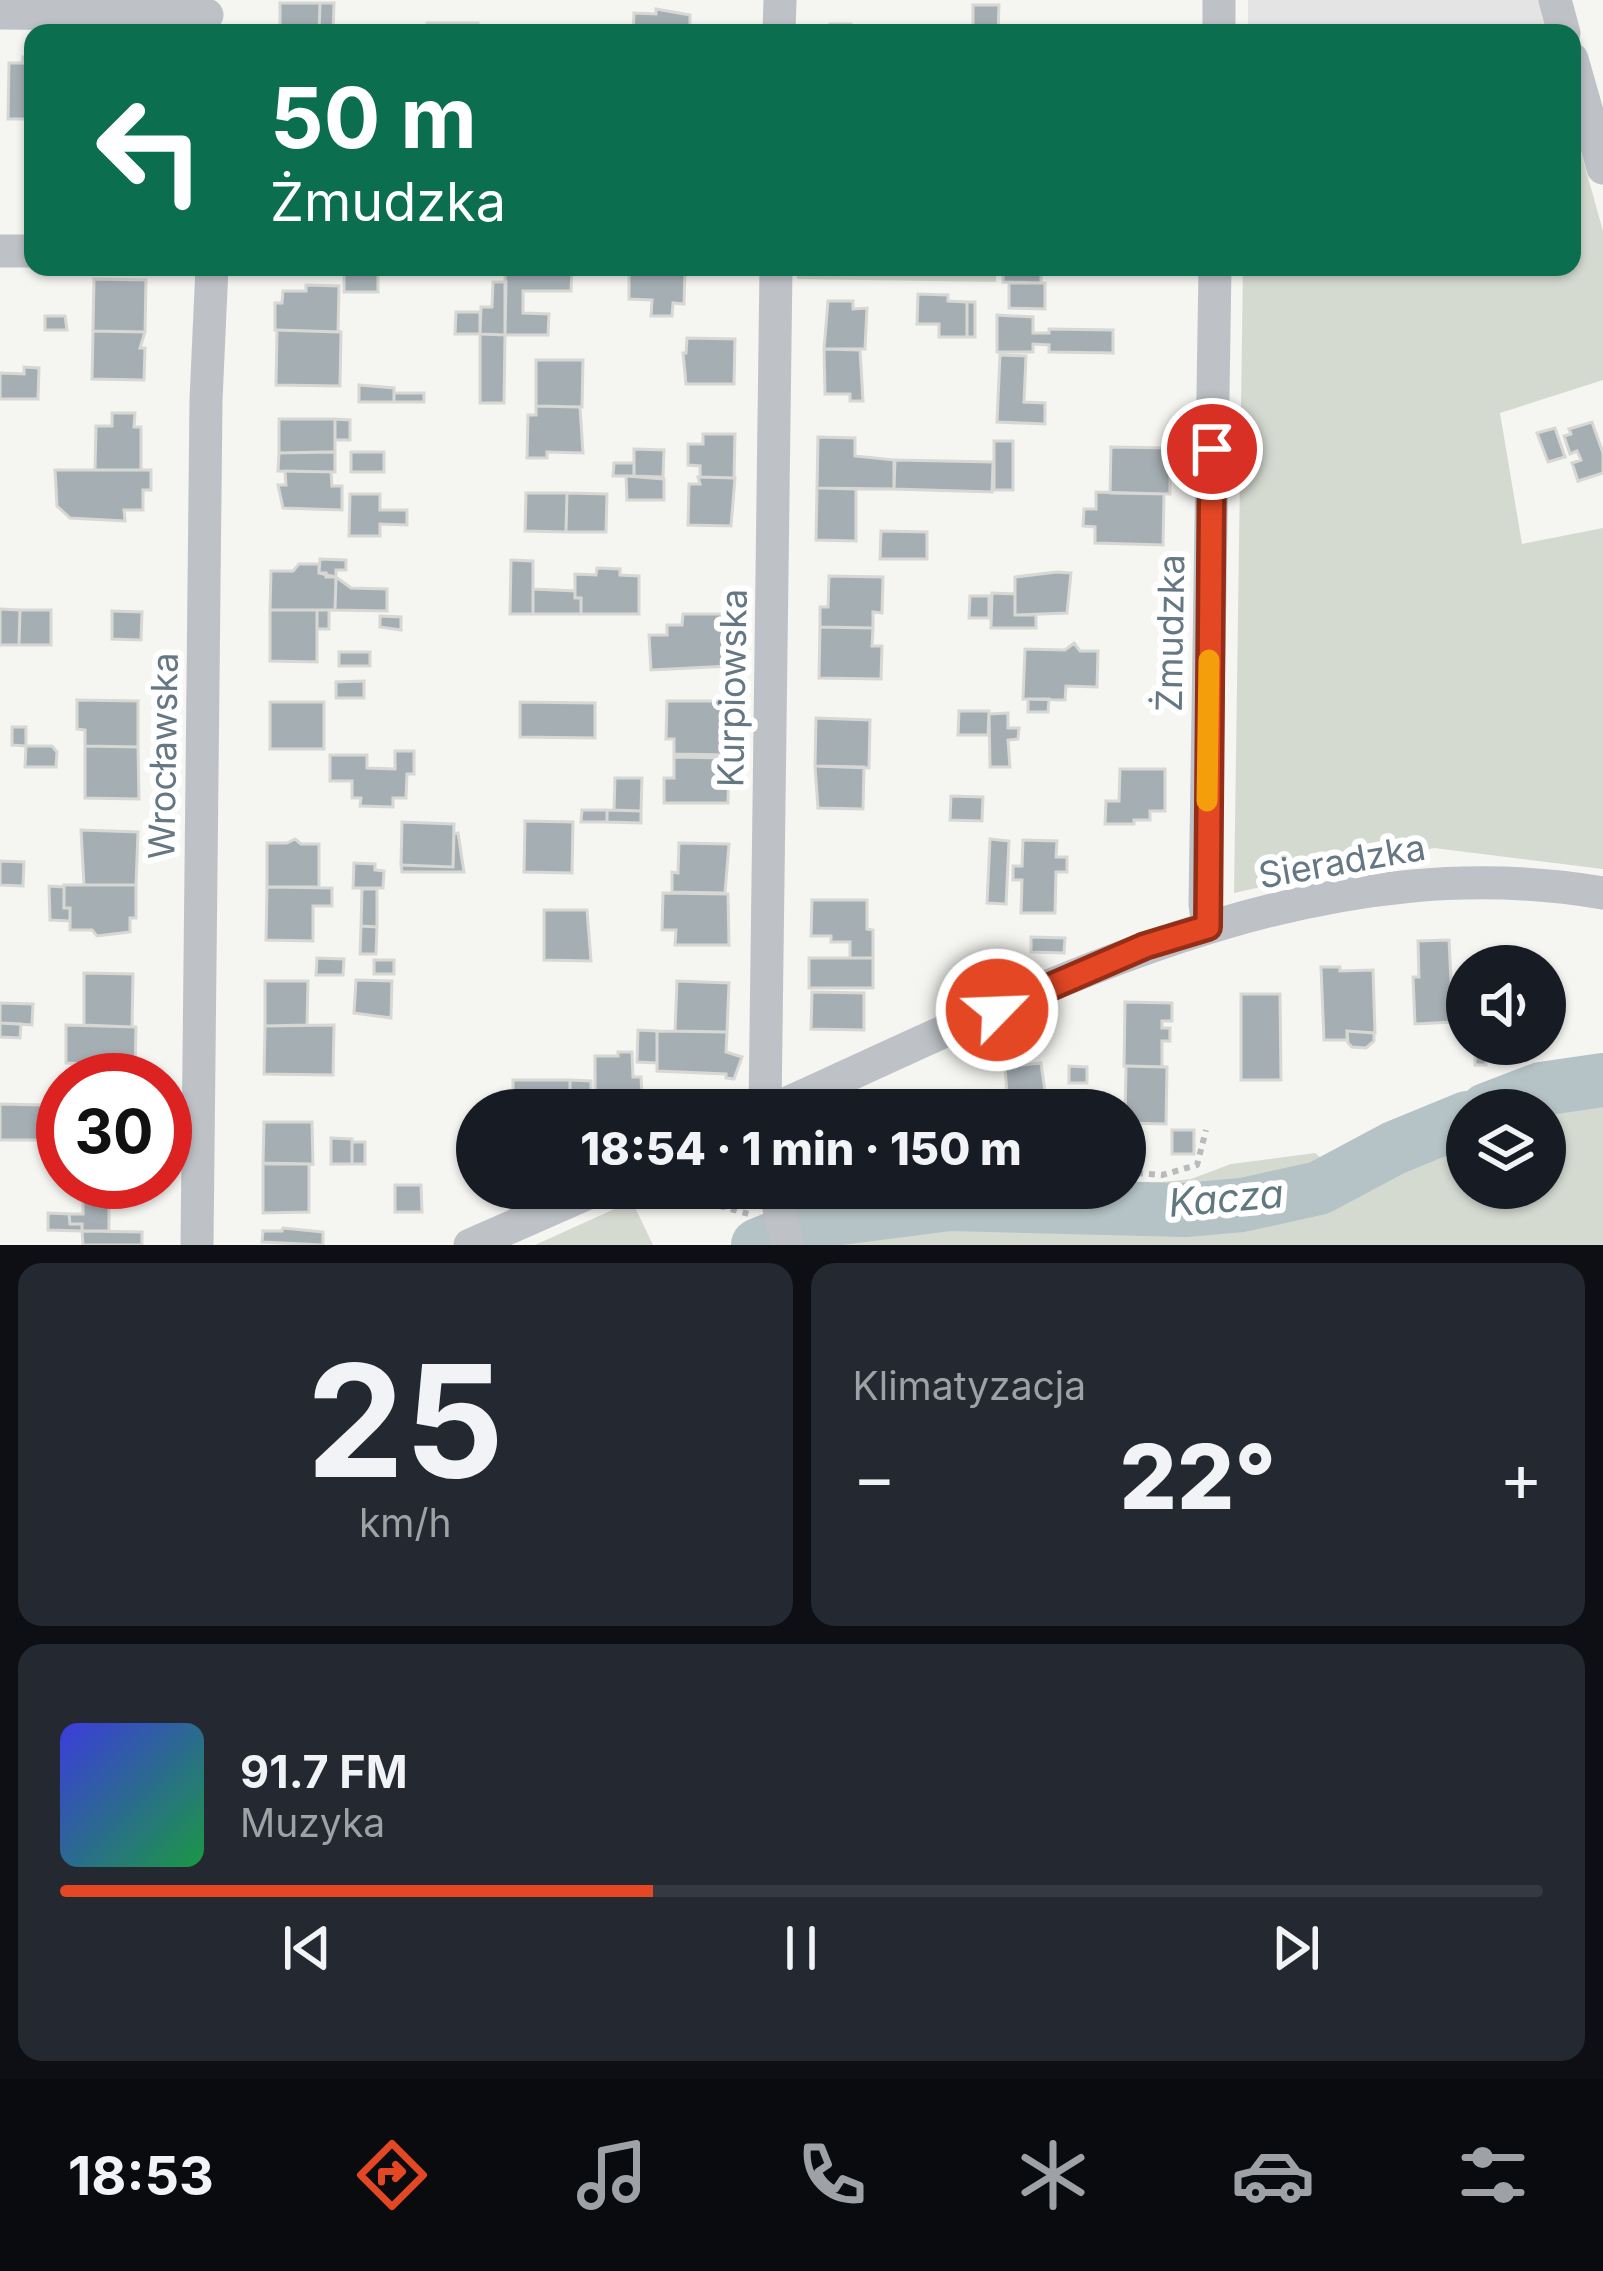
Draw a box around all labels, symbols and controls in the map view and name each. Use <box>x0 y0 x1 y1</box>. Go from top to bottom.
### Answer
text: 50 m <box>270 67 477 168</box>
icon: left <box>72 72 228 228</box>
text: Żmudzka <box>270 169 506 234</box>
pin <box>1161 398 1263 500</box>
icon: arrive <box>1179 416 1245 482</box>
street label: Żmudzka <box>1147 554 1193 712</box>
street label: Kurpiowska <box>708 588 756 788</box>
street label: Wrocławska <box>139 652 187 860</box>
street label: Sieradzka <box>1255 825 1429 897</box>
map controls <box>1446 945 1566 1209</box>
button: sound <box>1446 945 1566 1065</box>
position arrow <box>934 947 1060 1073</box>
speed limit sign: 30 <box>36 1053 192 1209</box>
button: layers <box>1446 1089 1566 1209</box>
text: 18:54 · 1 min · 150 m <box>580 1121 1022 1176</box>
water label: Kacza <box>1167 1169 1285 1226</box>
text: 25 <box>306 1326 504 1515</box>
text: Klimatyzacja <box>853 1362 1086 1409</box>
text: 22° <box>1120 1422 1276 1531</box>
text: − <box>853 1437 896 1517</box>
text: + <box>1499 1437 1543 1517</box>
text: km/h <box>359 1499 452 1546</box>
text: 91.7 FM <box>240 1744 408 1799</box>
text: Muzyka <box>240 1799 385 1846</box>
icon: previous <box>274 1915 340 1981</box>
icon: pause <box>768 1915 834 1981</box>
icon: next <box>1263 1915 1329 1981</box>
icon: directions <box>350 2133 434 2217</box>
icon: music <box>570 2133 654 2217</box>
icon: phone <box>790 2133 874 2217</box>
icon: climate <box>1011 2133 1095 2217</box>
icon: car <box>1231 2133 1315 2217</box>
icon: filters <box>1451 2133 1535 2217</box>
text: 18:53 <box>68 2143 214 2208</box>

